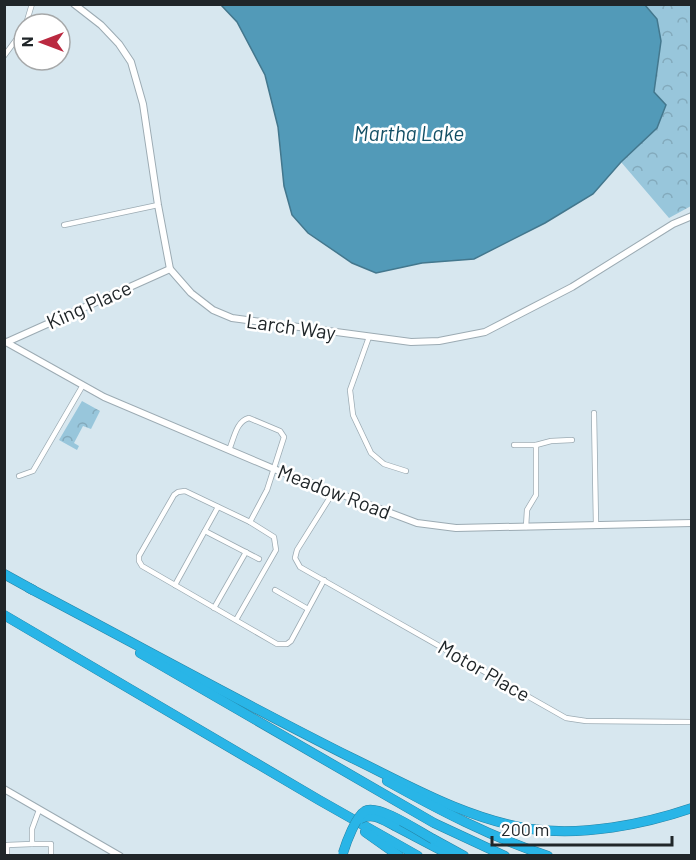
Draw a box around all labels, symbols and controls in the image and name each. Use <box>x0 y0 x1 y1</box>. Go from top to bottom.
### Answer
north arrow <box>12 12 72 72</box>
text: N <box>17 37 36 47</box>
water label: Martha Lake <box>354 120 464 145</box>
street label: King Place <box>42 275 135 333</box>
street label: Larch Way <box>245 308 337 344</box>
street label: Meadow Road <box>274 459 394 524</box>
street label: Motor Place <box>434 634 535 706</box>
scale bar <box>492 809 672 847</box>
text: 200 m <box>501 818 549 840</box>

